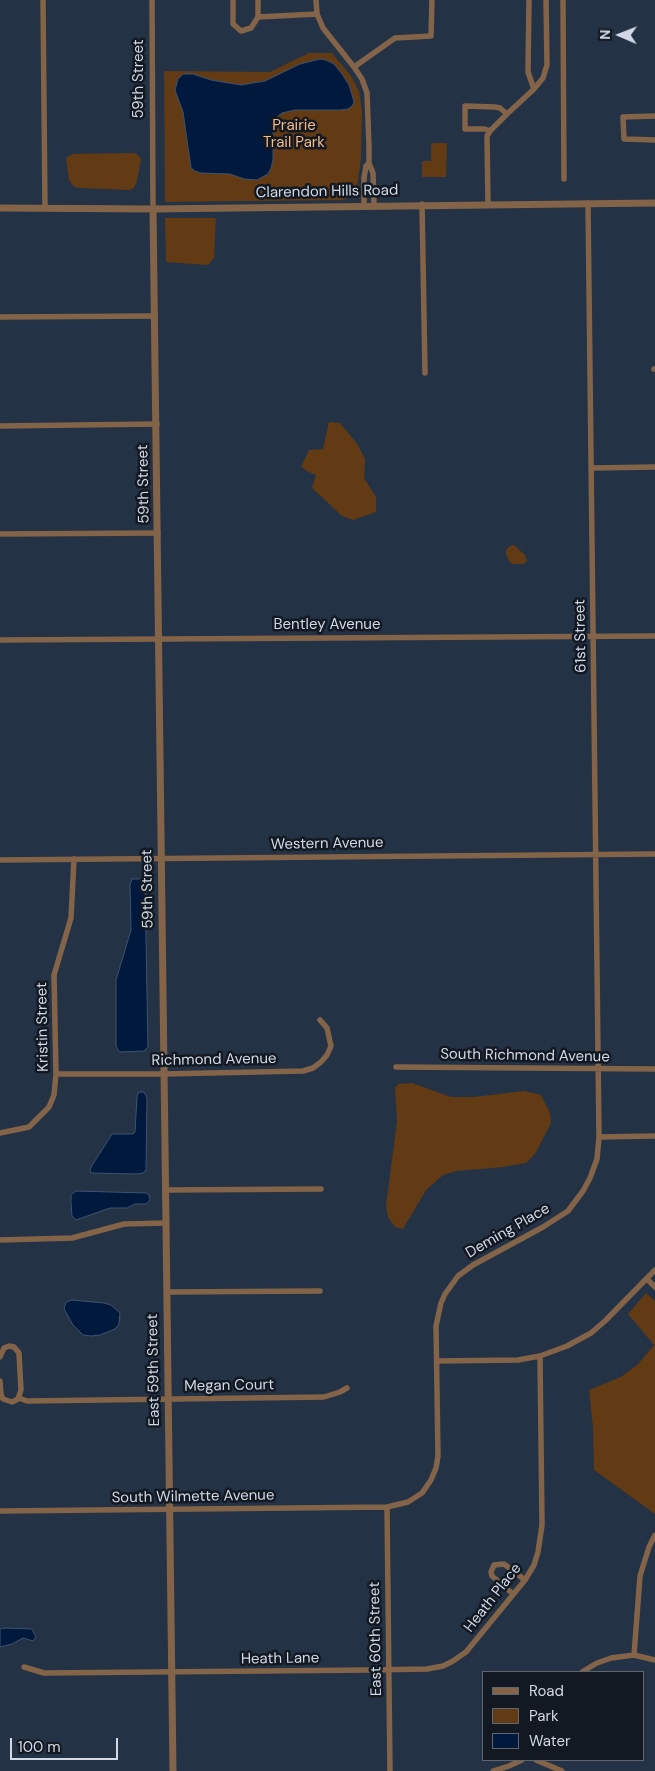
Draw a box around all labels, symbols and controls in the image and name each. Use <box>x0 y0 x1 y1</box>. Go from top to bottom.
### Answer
north arrow <box>595 10 645 60</box>
text: N <box>596 29 614 40</box>
street label: 59th Street <box>130 39 148 119</box>
park label: Prairie Trail Park <box>263 117 325 152</box>
street label: Clarendon Hills Road <box>256 182 398 202</box>
street label: 59th Street <box>134 444 154 524</box>
street label: 61st Street <box>571 599 591 673</box>
street label: Bentley Avenue <box>274 616 380 634</box>
street label: Western Avenue <box>270 834 384 854</box>
street label: 59th Street <box>138 849 158 929</box>
street label: Kristin Street <box>33 982 53 1072</box>
street label: South Richmond Avenue <box>440 1046 610 1066</box>
street label: Richmond Avenue <box>151 1050 277 1070</box>
street label: Deming Place <box>463 1200 553 1262</box>
street label: East 59th Street <box>144 1313 164 1427</box>
street label: Megan Court <box>184 1376 274 1396</box>
street label: South Wilmette Avenue <box>111 1487 275 1507</box>
street label: Heath Place <box>461 1560 525 1636</box>
street label: East 60th Street <box>366 1582 386 1696</box>
street label: Heath Lane <box>241 1649 319 1669</box>
legend <box>482 1671 645 1761</box>
text: Road <box>529 1681 564 1701</box>
text: Park <box>529 1706 559 1726</box>
scale bar <box>12 1728 120 1760</box>
text: Water <box>529 1731 570 1751</box>
text: 100 m <box>18 1737 61 1757</box>

